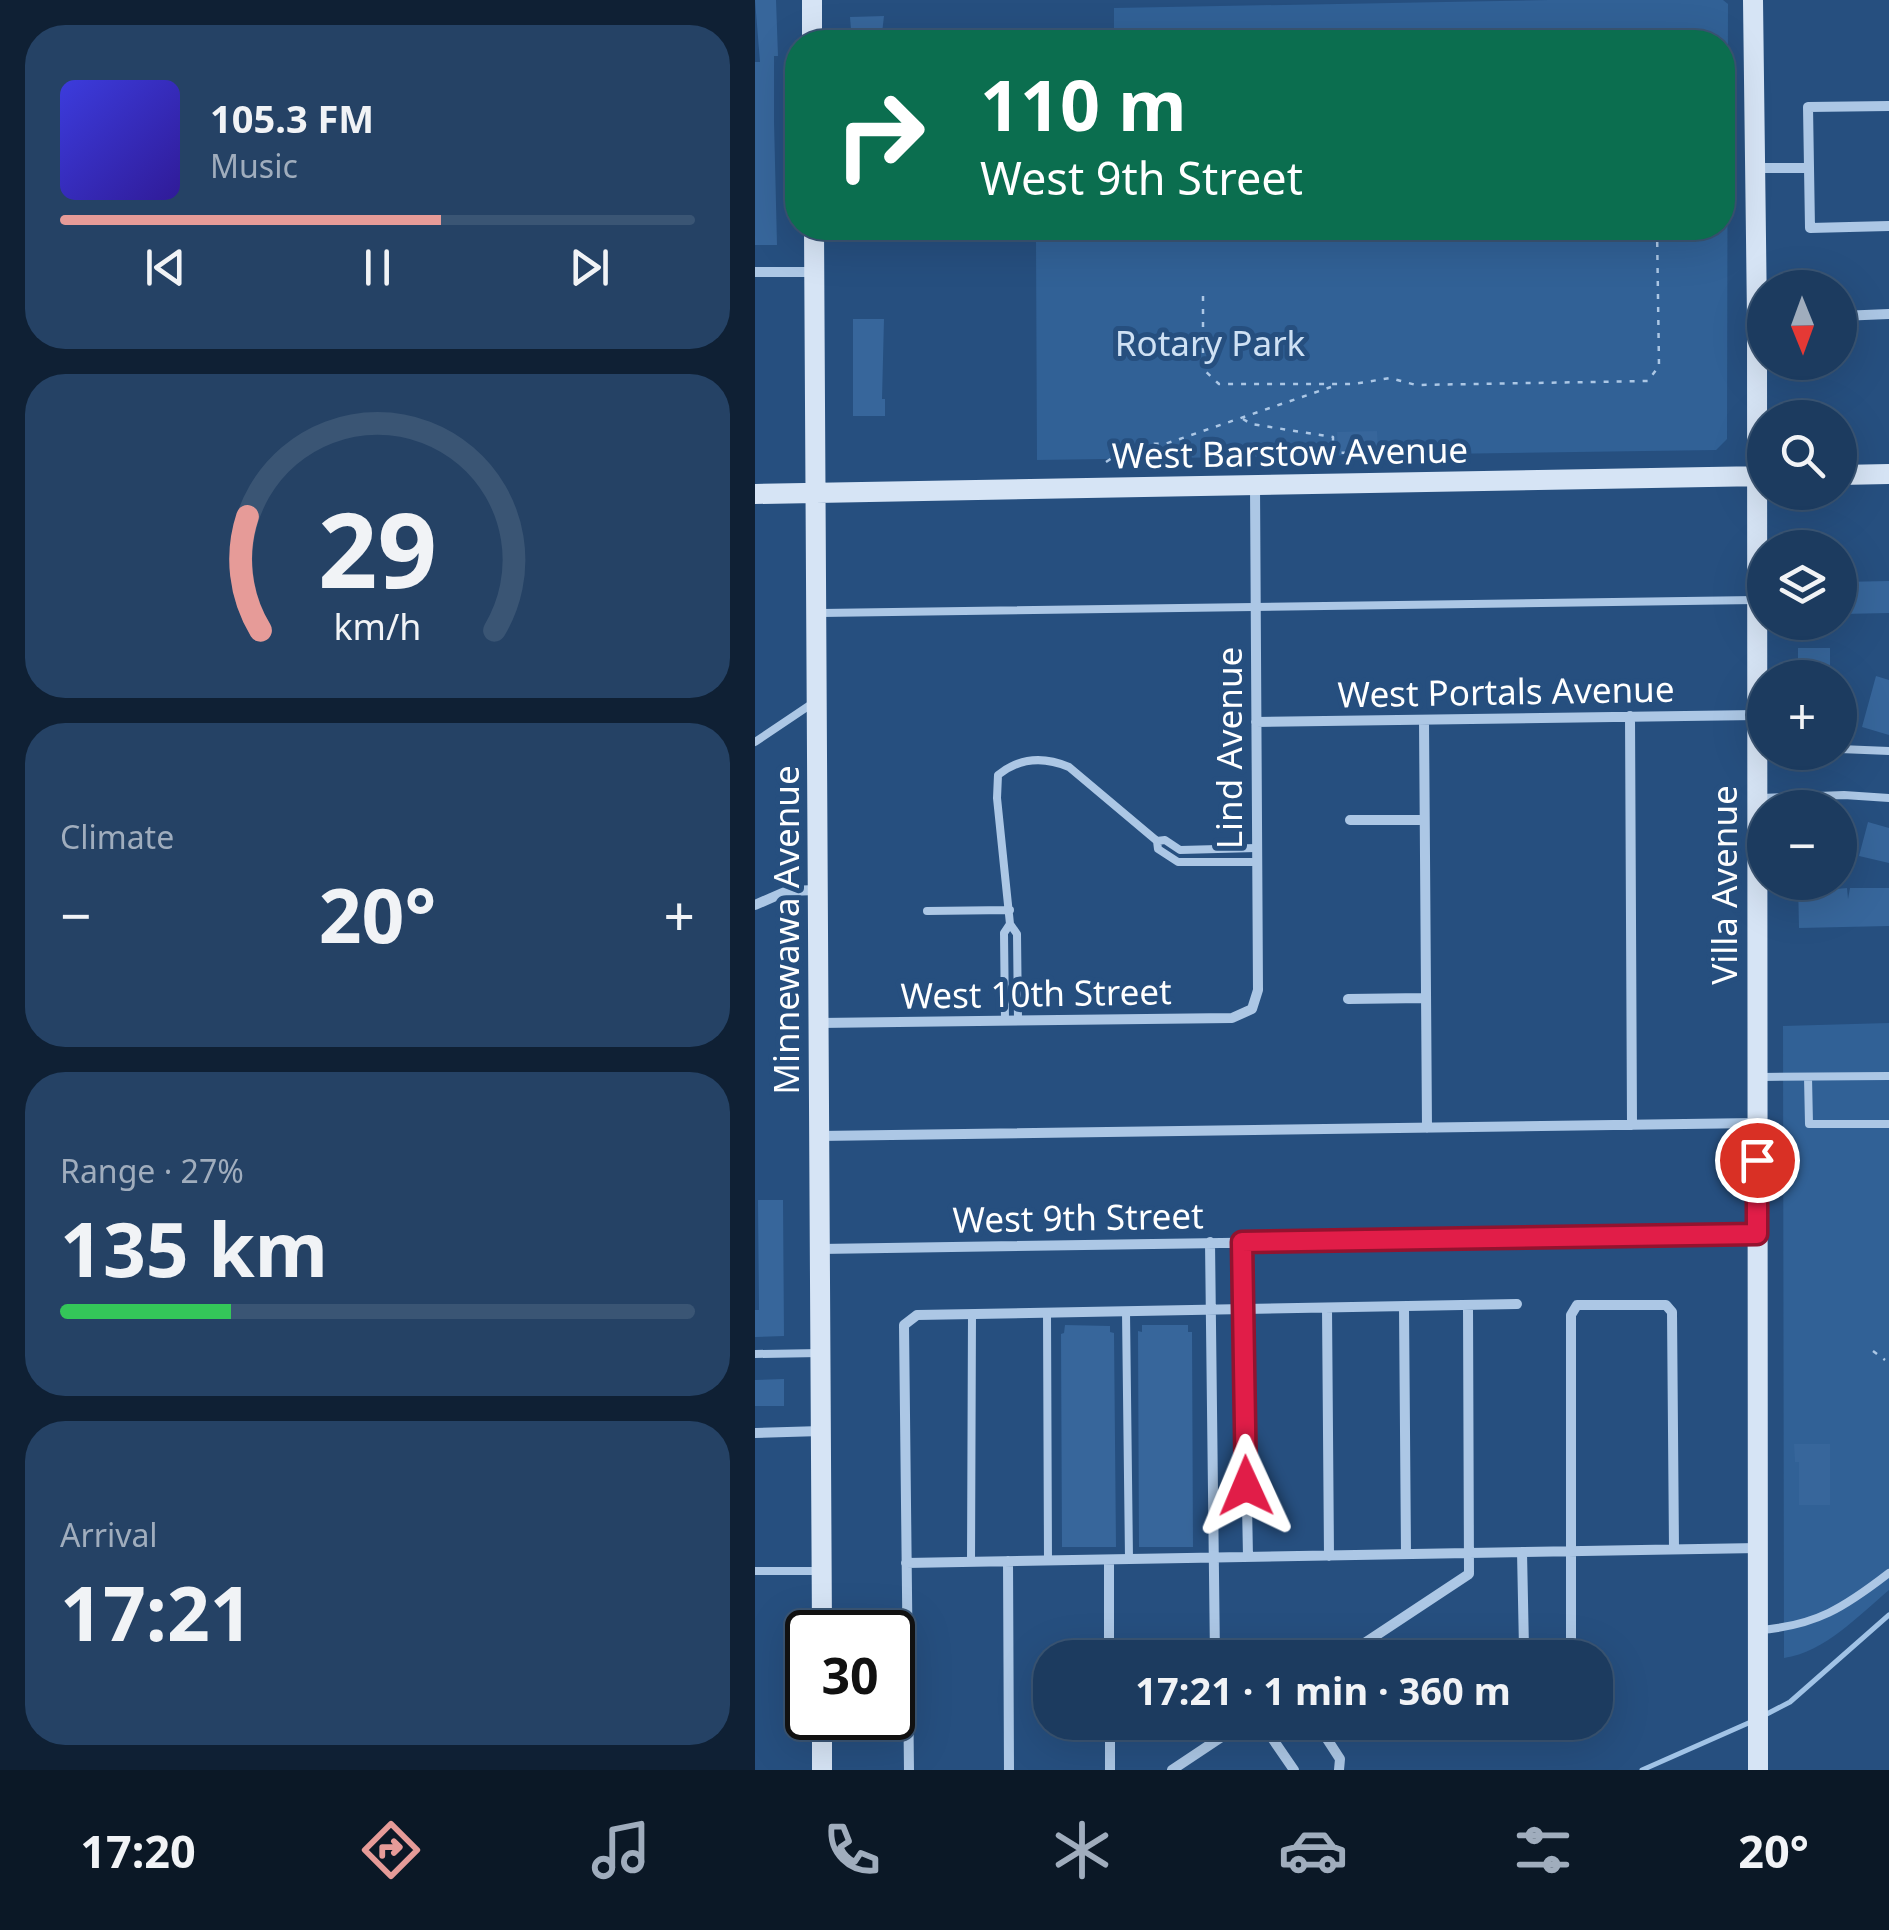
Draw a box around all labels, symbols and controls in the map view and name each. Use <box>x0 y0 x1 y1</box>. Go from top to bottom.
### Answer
text: 110 m <box>980 56 1187 152</box>
icon: right <box>815 70 945 200</box>
text: 105.3 FM <box>210 92 374 144</box>
text: Music <box>210 144 298 187</box>
text: West 9th Street <box>980 147 1303 208</box>
icon: previous <box>138 240 193 295</box>
icon: pause <box>350 240 405 295</box>
icon: next <box>562 240 617 295</box>
north arrow <box>1747 270 1857 380</box>
map controls <box>1747 270 1857 900</box>
park label: Rotary Park <box>1115 319 1306 366</box>
button: search <box>1747 400 1857 510</box>
street label: West Barstow Avenue <box>1111 425 1469 479</box>
text: 29 <box>318 477 437 618</box>
button: layers <box>1747 530 1857 640</box>
text: km/h <box>334 602 421 650</box>
street label: Lind Avenue <box>1205 647 1252 849</box>
button: + <box>1747 660 1857 770</box>
street label: West Portals Avenue <box>1337 665 1675 717</box>
street label: Minnewawa Avenue <box>762 765 809 1095</box>
street label: Villa Avenue <box>1700 785 1747 985</box>
button: − <box>1747 790 1857 900</box>
text: Climate <box>60 815 174 858</box>
text: 20° <box>319 863 436 965</box>
text: − <box>60 877 91 952</box>
text: + <box>664 877 695 952</box>
street label: West 10th Street <box>900 967 1172 1019</box>
pin <box>1715 1118 1800 1203</box>
icon: arrive <box>1730 1133 1785 1188</box>
text: Range · 27% <box>60 1149 244 1192</box>
street label: West 9th Street <box>952 1191 1204 1243</box>
text: 135 km <box>60 1197 328 1299</box>
position arrow <box>1194 1434 1298 1538</box>
text: Arrival <box>60 1513 158 1556</box>
text: 17:21 <box>60 1561 253 1663</box>
speed limit sign: 30 <box>785 1610 915 1740</box>
text: 17:21 · 1 min · 360 m <box>1135 1664 1511 1716</box>
icon: directions <box>356 1815 426 1885</box>
icon: music <box>586 1815 656 1885</box>
icon: phone <box>817 1815 887 1885</box>
icon: climate <box>1047 1815 1117 1885</box>
icon: car <box>1278 1815 1348 1885</box>
icon: filters <box>1508 1815 1578 1885</box>
text: 17:20 <box>80 1820 196 1881</box>
text: 20° <box>1738 1820 1809 1881</box>

